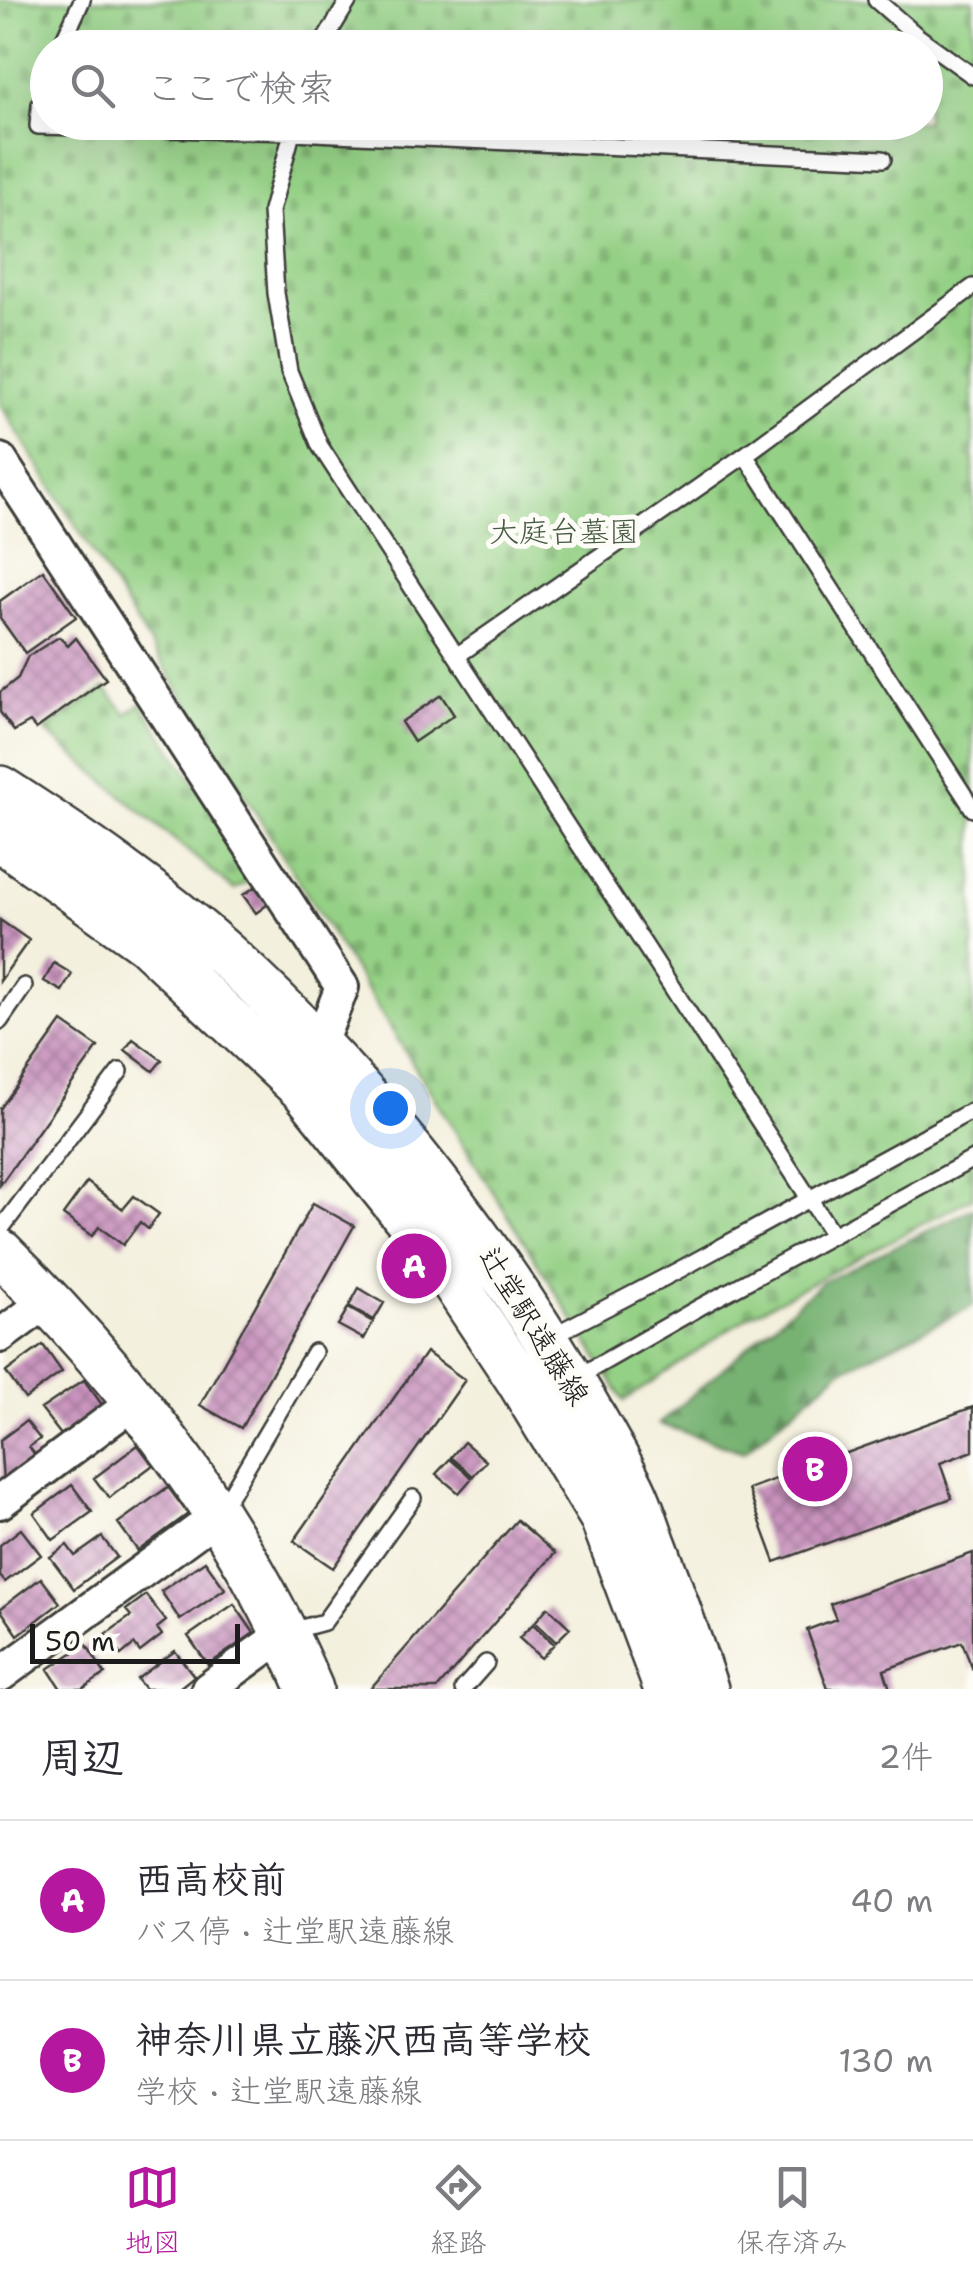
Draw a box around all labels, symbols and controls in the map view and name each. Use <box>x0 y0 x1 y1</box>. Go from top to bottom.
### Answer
search box <box>30 30 943 140</box>
icon: search <box>65 58 120 113</box>
text: ここで検索 <box>145 62 335 113</box>
park label: 大庭台墓園 <box>489 511 639 552</box>
your location <box>365 1083 416 1134</box>
pin: A <box>382 1228 446 1304</box>
street label: 辻堂駅遠藤線 <box>469 1239 600 1413</box>
pin: B <box>782 1432 848 1506</box>
scale bar <box>30 1619 240 1664</box>
text: 50 m <box>45 1622 115 1660</box>
text: 周辺 <box>40 1729 124 1785</box>
text: 2件 <box>879 1735 933 1778</box>
text: 西高校前 <box>135 1854 287 1905</box>
text: A <box>60 1879 85 1922</box>
text: 40 m <box>850 1879 933 1922</box>
text: バス停 · 辻堂駅遠藤線 <box>135 1909 454 1952</box>
text: 神奈川県立藤沢西高等学校 <box>135 2014 591 2065</box>
text: B <box>63 2039 82 2082</box>
text: 130 m <box>838 2039 933 2082</box>
text: 学校 · 辻堂駅遠藤線 <box>135 2069 422 2112</box>
tab: 地図 <box>125 2160 181 2261</box>
tab: 経路 <box>430 2160 486 2261</box>
tab: 保存済み <box>736 2160 848 2261</box>

